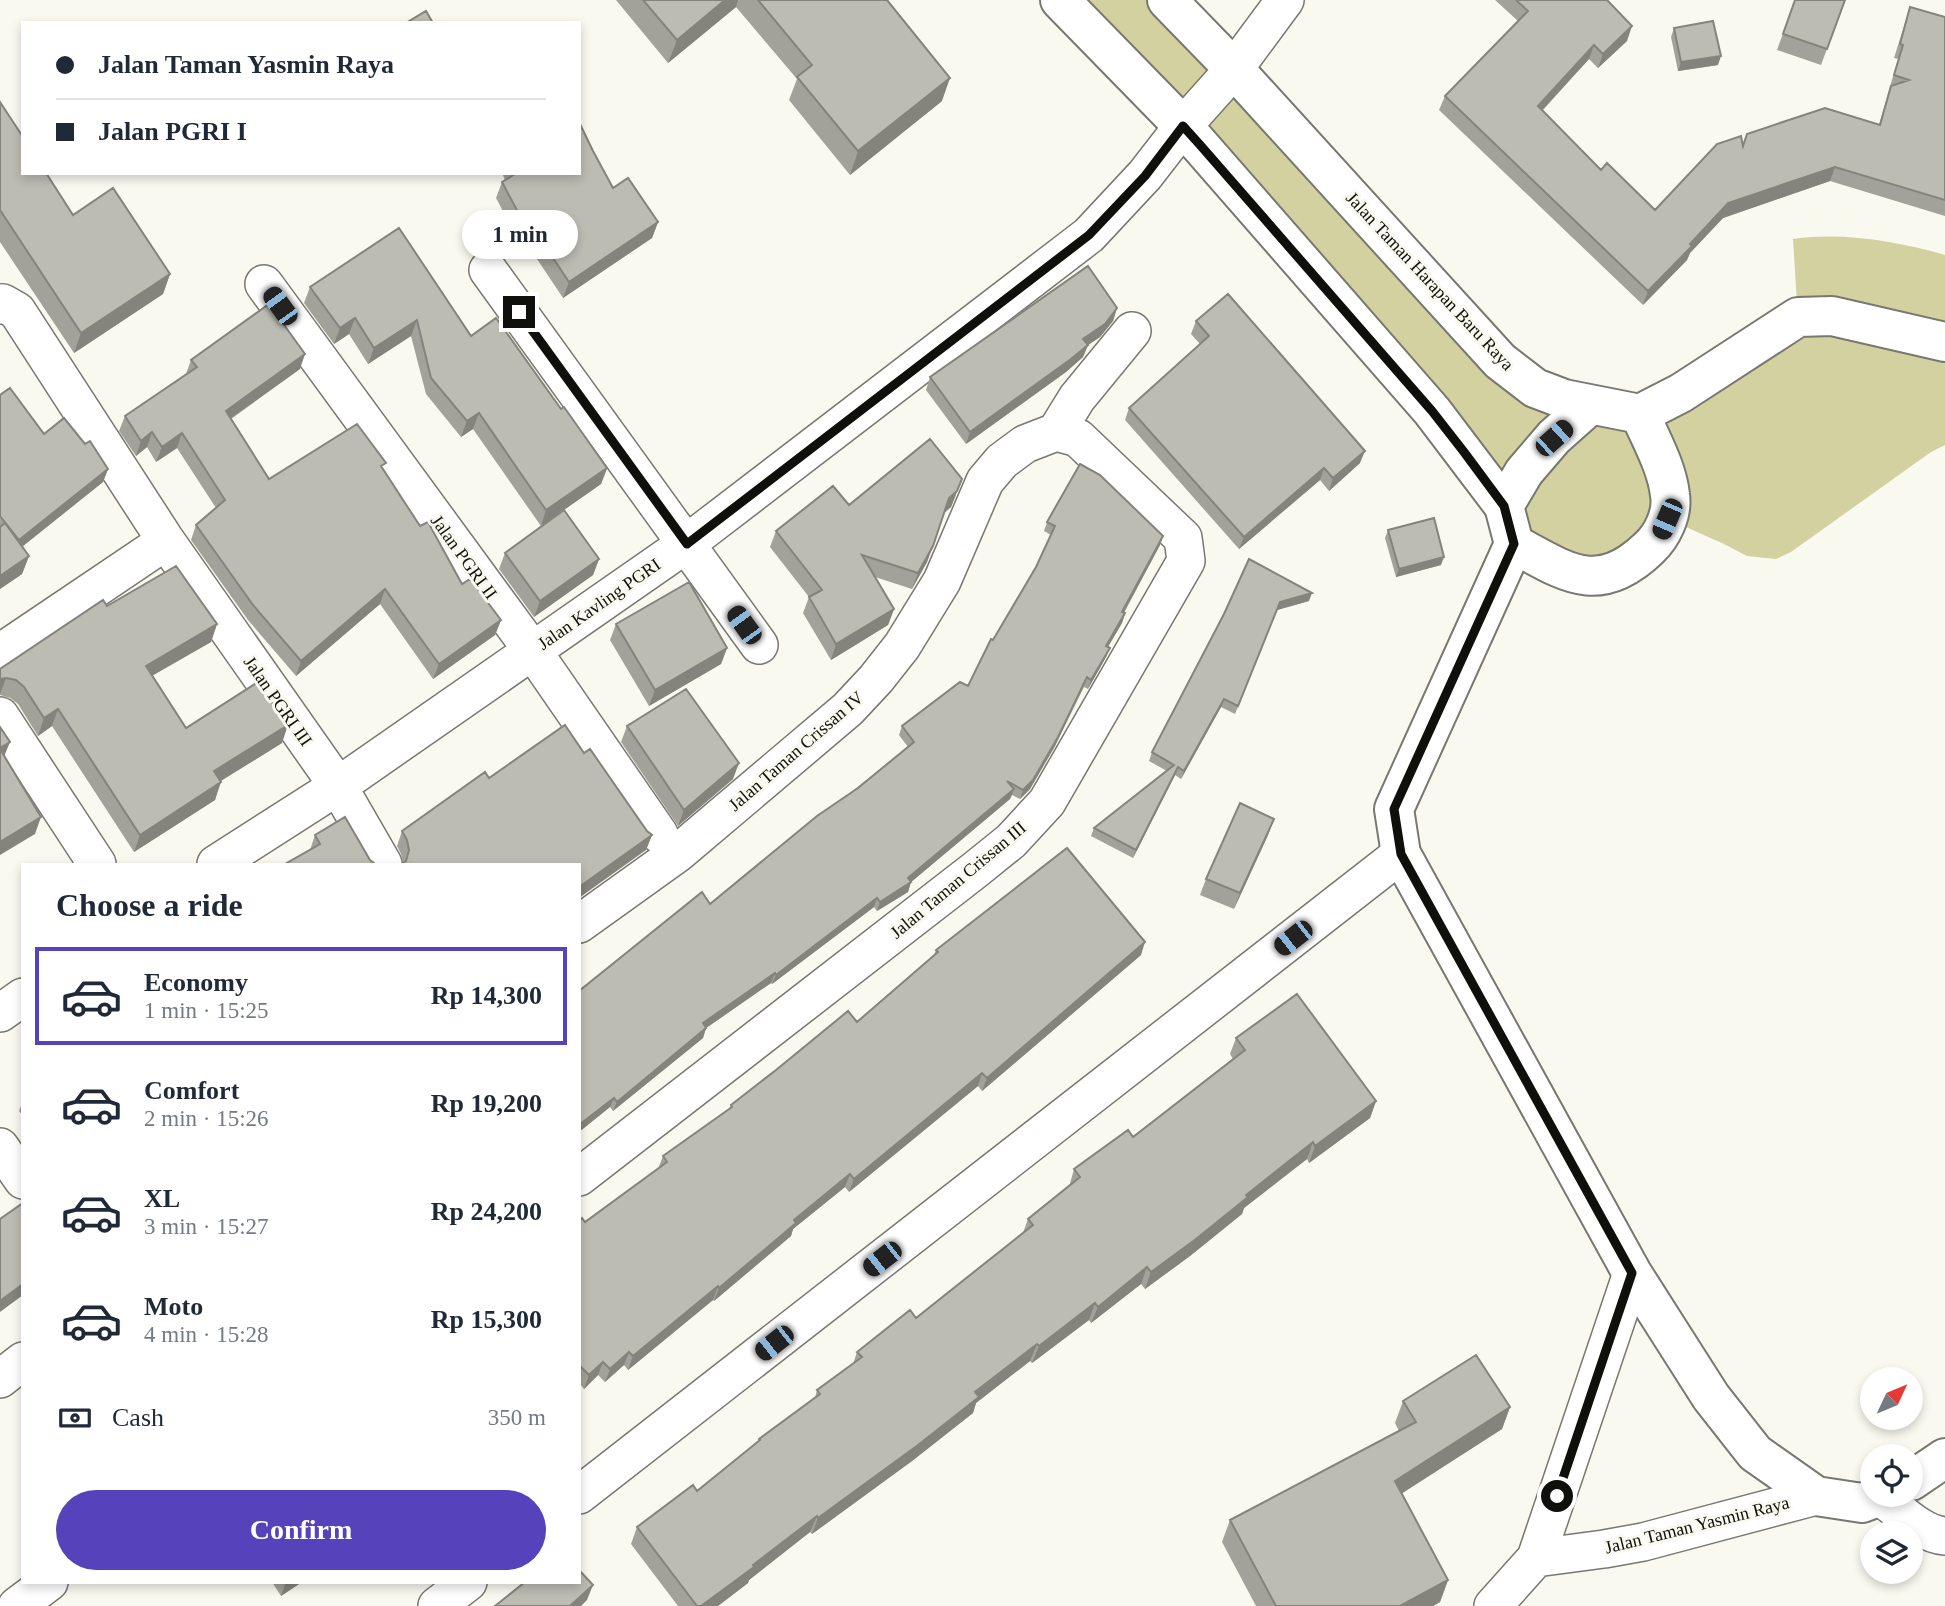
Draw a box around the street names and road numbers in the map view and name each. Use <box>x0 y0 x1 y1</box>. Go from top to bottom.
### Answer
street label: Jalan Taman Harapan Baru Raya <box>1342 188 1518 374</box>
street label: Jalan PGRI II <box>427 511 501 603</box>
street label: Jalan Kavling PGRI <box>534 554 664 654</box>
street label: Jalan PGRI III <box>240 652 316 750</box>
street label: Jalan Taman Crissan IV <box>725 687 867 815</box>
street label: Jalan Taman Crissan III <box>886 817 1030 943</box>
street label: Jalan Taman Yasmin Raya <box>1603 1492 1791 1558</box>

